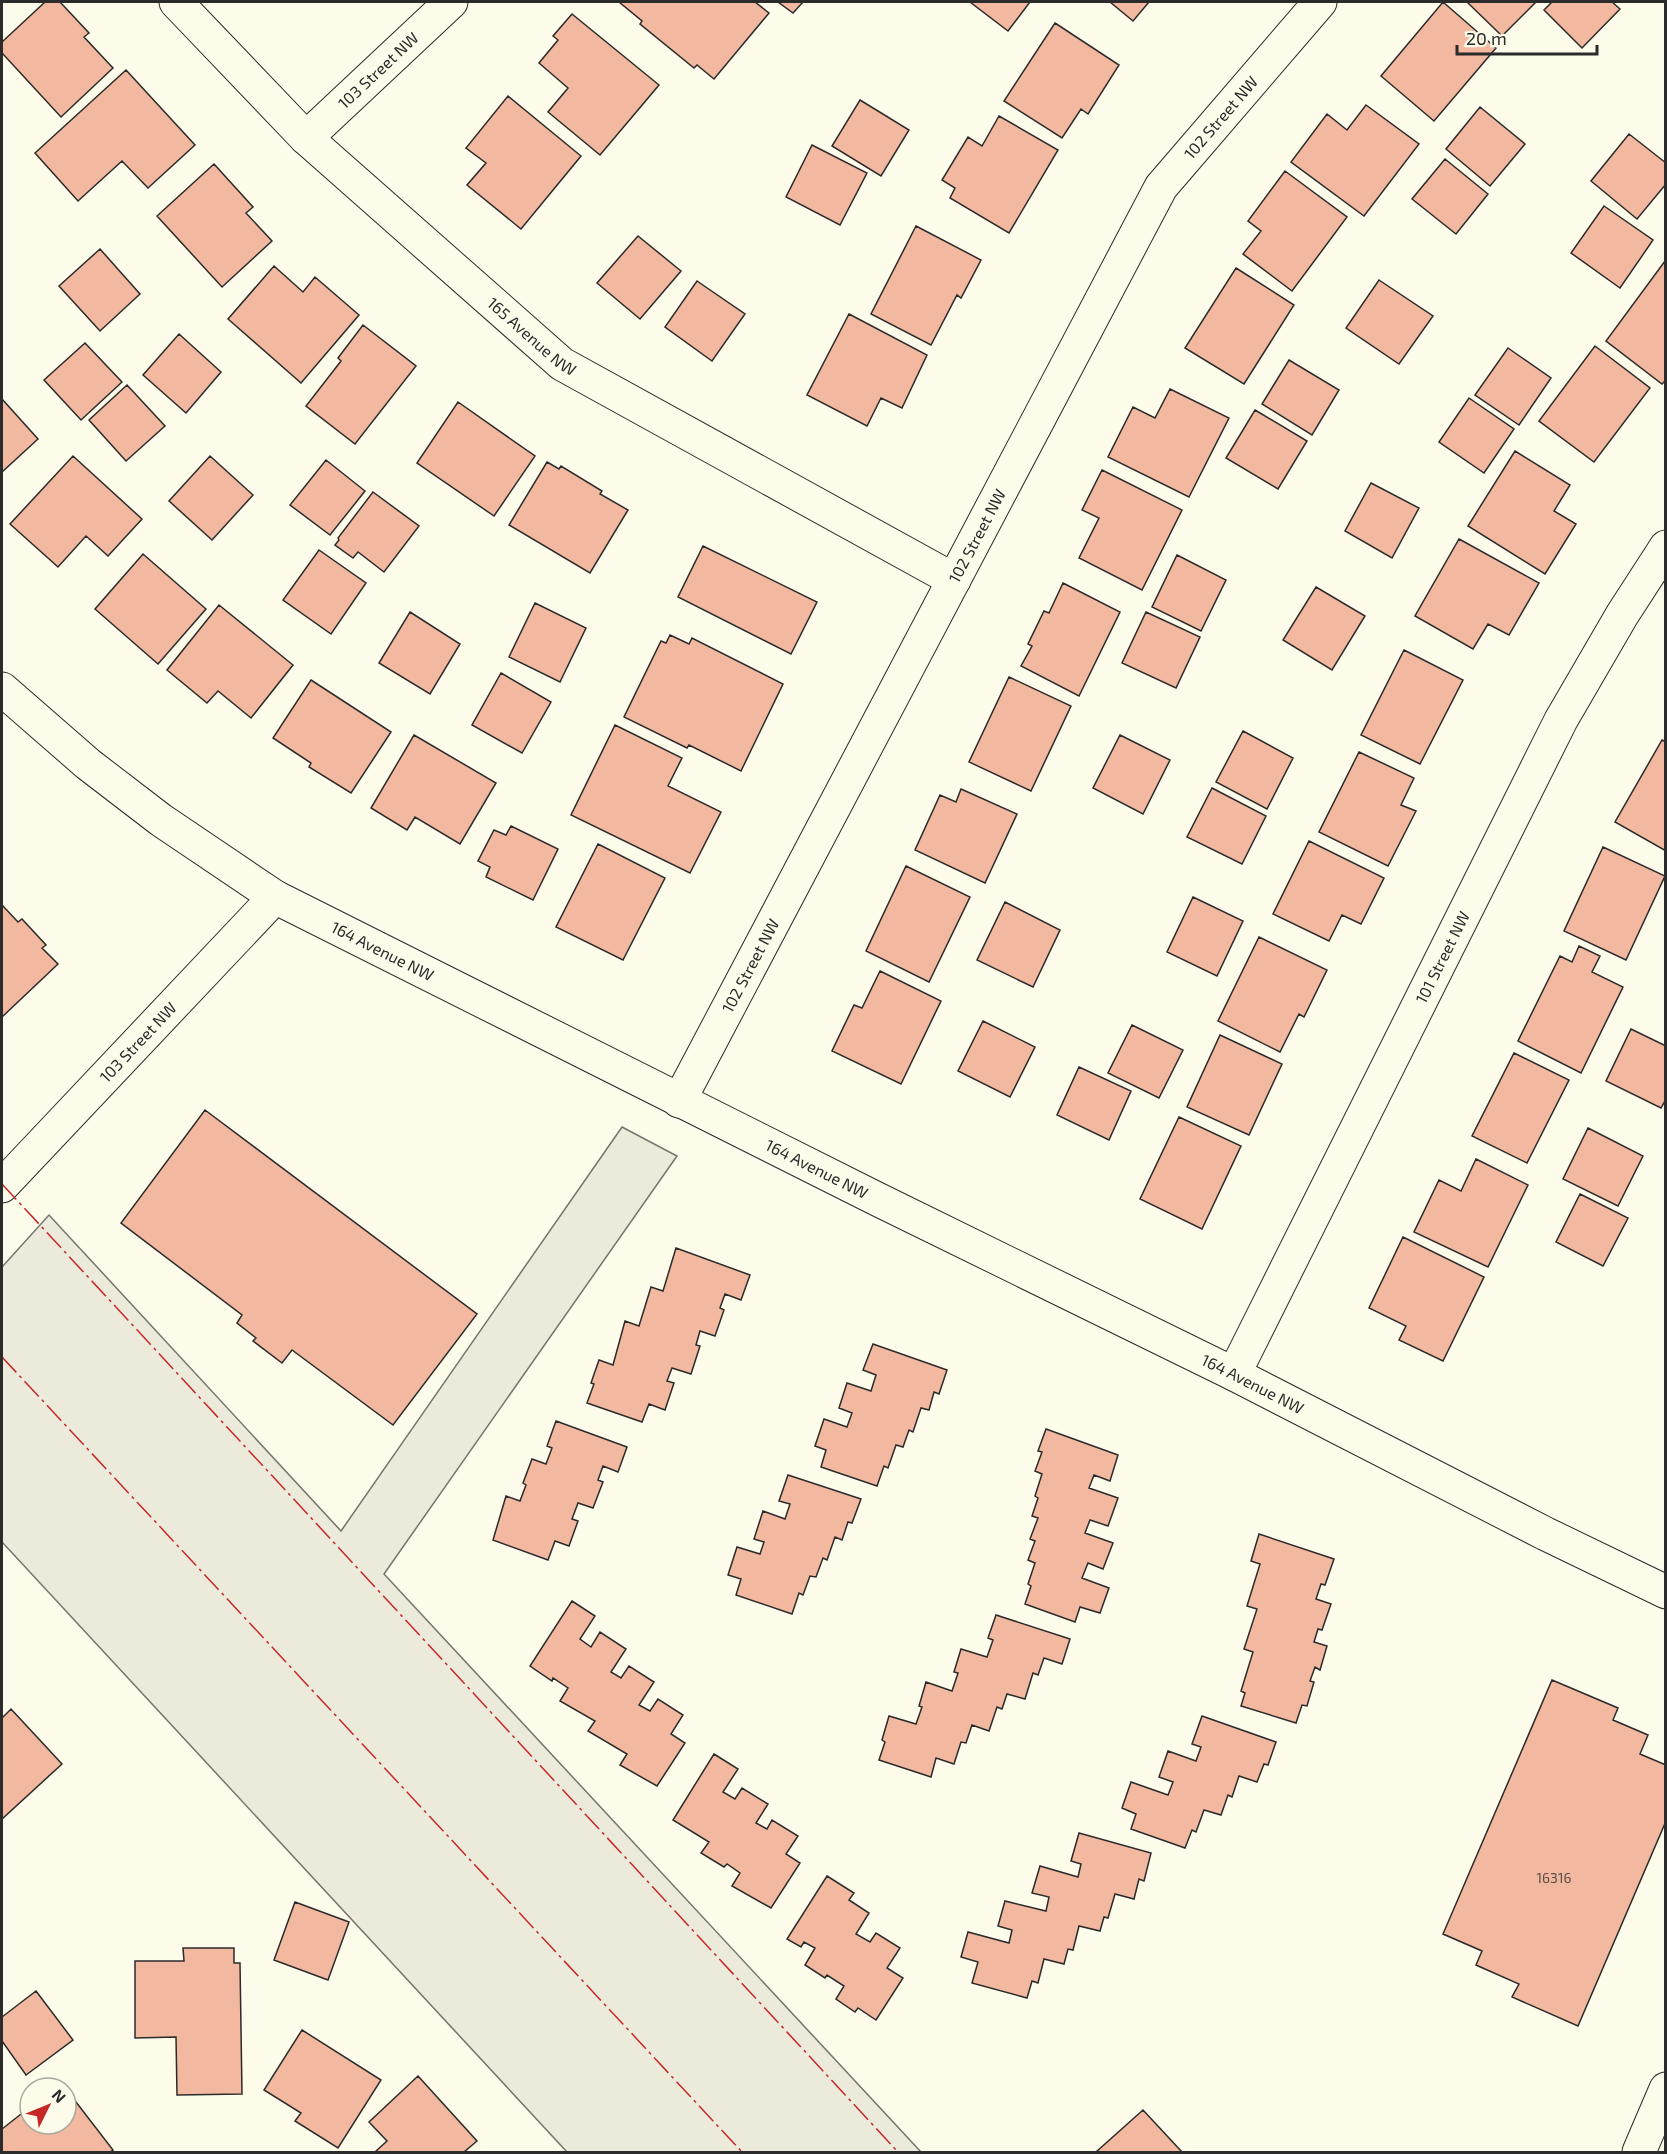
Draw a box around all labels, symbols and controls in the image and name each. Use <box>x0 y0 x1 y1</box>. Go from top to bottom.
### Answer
scale bar <box>1457 18 1596 56</box>
text: 20 m <box>1466 27 1507 49</box>
street label: 103 Street NW <box>334 28 422 112</box>
street label: 102 Street NW <box>1180 72 1261 162</box>
street label: 165 Avenue NW <box>484 293 580 379</box>
street label: 102 Street NW <box>944 485 1009 586</box>
street label: 101 Street NW <box>1411 908 1473 1006</box>
street label: 102 Street NW <box>717 915 782 1015</box>
street label: 164 Avenue NW <box>328 917 437 984</box>
street label: 103 Street NW <box>95 998 180 1086</box>
street label: 164 Avenue NW <box>763 1135 872 1202</box>
street label: 164 Avenue NW <box>1199 1350 1307 1417</box>
house number: 16316 <box>1537 1869 1571 1886</box>
north arrow <box>18 2076 78 2136</box>
text: N <box>48 2085 70 2106</box>

